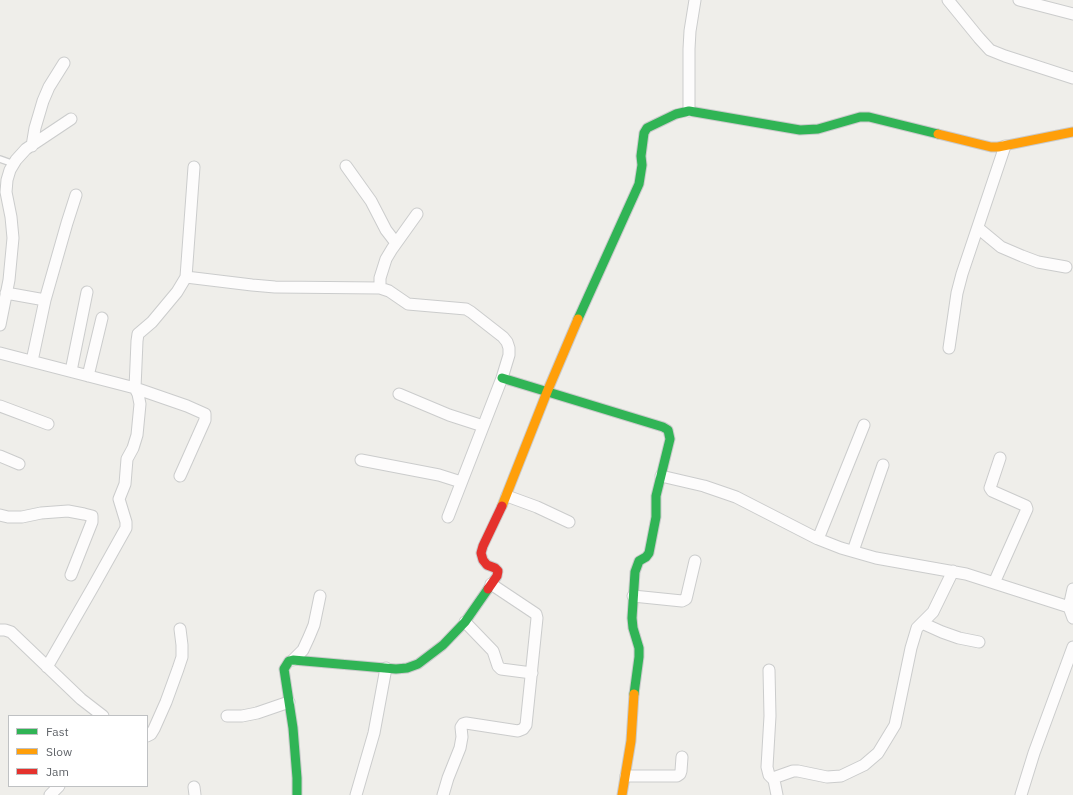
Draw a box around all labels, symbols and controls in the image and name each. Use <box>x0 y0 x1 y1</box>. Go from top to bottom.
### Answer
legend <box>8 715 148 787</box>
text: Fast <box>46 724 69 739</box>
text: Slow <box>46 744 72 759</box>
text: Jam <box>46 764 69 779</box>

